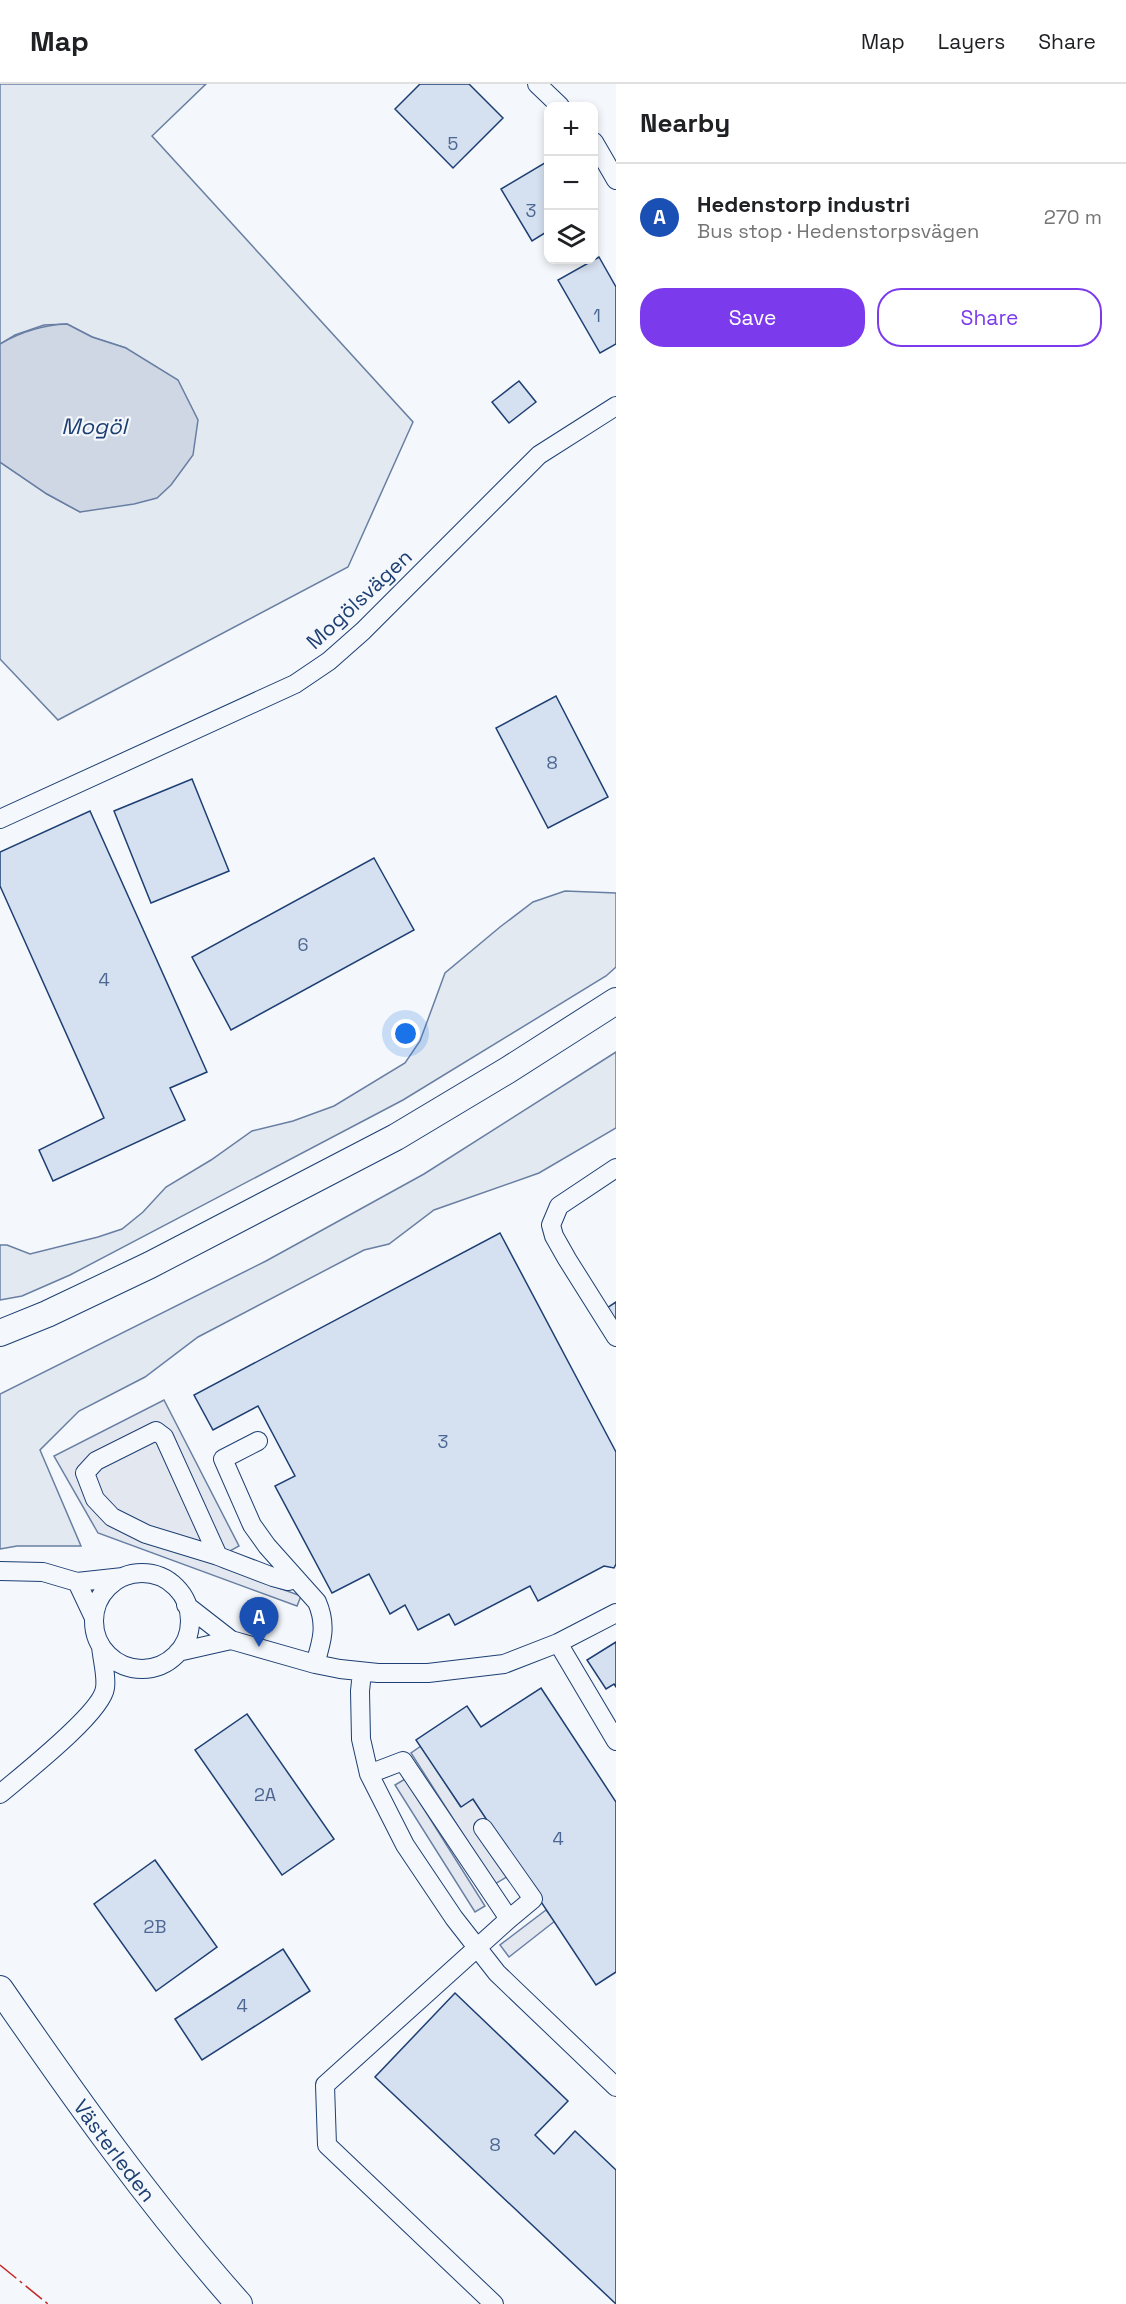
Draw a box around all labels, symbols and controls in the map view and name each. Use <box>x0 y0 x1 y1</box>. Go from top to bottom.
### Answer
text: Map <box>30 23 89 59</box>
text: Map <box>861 28 905 55</box>
text: Layers <box>938 28 1005 55</box>
text: Share <box>1038 28 1096 55</box>
map controls <box>544 102 598 264</box>
button: + <box>544 102 598 156</box>
text: Nearby <box>640 106 730 140</box>
house number: 5 <box>448 132 458 155</box>
button: − <box>544 156 598 210</box>
text: Hedenstorp industri <box>697 190 910 218</box>
house number: 3 <box>526 199 536 222</box>
text: A <box>653 204 666 230</box>
text: 270 m <box>1044 204 1102 230</box>
button: layers <box>544 210 598 264</box>
text: Bus stop · Hedenstorpsvägen <box>697 218 979 244</box>
button: Save <box>640 288 865 347</box>
button: Share <box>877 288 1102 347</box>
house number: 1 <box>593 304 601 327</box>
water label: Mogöl <box>61 412 129 440</box>
street label: Mogölsvägen <box>300 543 418 655</box>
house number: 8 <box>546 751 558 774</box>
house number: 6 <box>297 933 309 956</box>
house number: 4 <box>98 968 110 991</box>
your location <box>391 1019 420 1048</box>
house number: 3 <box>438 1430 448 1453</box>
pin: A <box>240 1598 278 1647</box>
house number: 2A <box>254 1783 276 1806</box>
house number: 4 <box>552 1827 564 1850</box>
house number: 2B <box>144 1915 166 1938</box>
house number: 4 <box>236 1994 248 2017</box>
street label: Västerleden <box>68 2094 162 2207</box>
house number: 8 <box>489 2133 501 2156</box>

